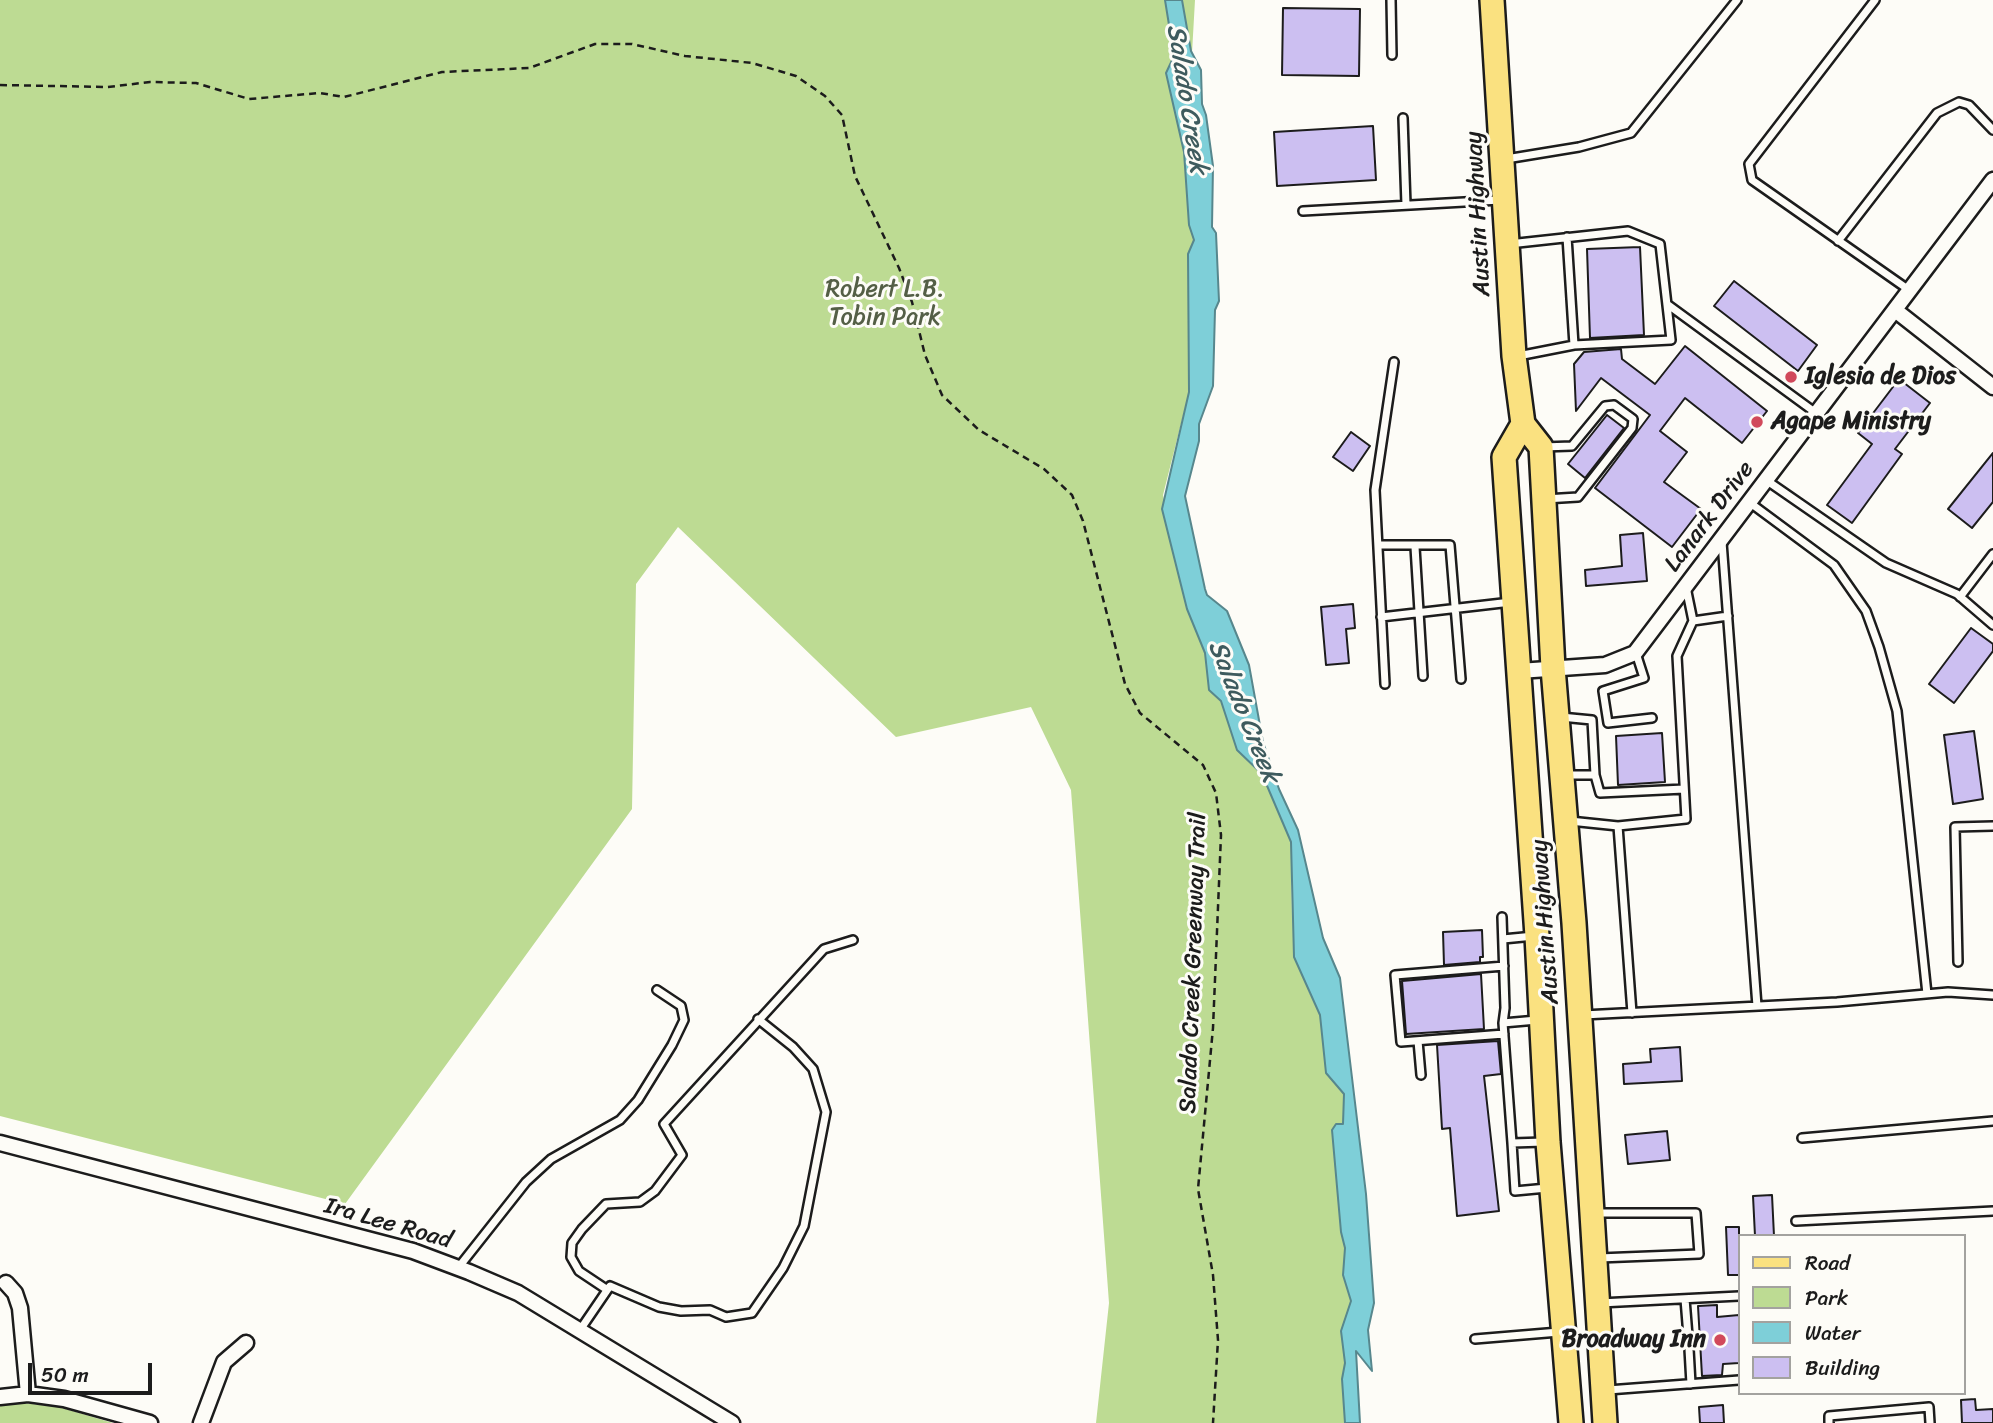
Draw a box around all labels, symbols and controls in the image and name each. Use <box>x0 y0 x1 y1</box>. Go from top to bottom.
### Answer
water label: Salado Creek <box>1159 22 1213 176</box>
street label: Austin Highway <box>1460 131 1498 297</box>
park label: Robert L.B. Tobin Park <box>826 276 944 332</box>
place label: Iglesia de Dios <box>1805 363 1956 391</box>
marker: Iglesia de Dios <box>1783 369 1799 385</box>
place label: Agape Ministry <box>1771 408 1931 436</box>
marker: Agape Ministry <box>1749 414 1765 430</box>
street label: Lanark Drive <box>1659 456 1761 578</box>
water label: Salado Creek <box>1200 636 1286 788</box>
street label: Salado Creek Greenway Trail <box>1174 812 1214 1114</box>
street label: Austin Highway <box>1526 838 1566 1006</box>
street label: Ira Lee Road <box>321 1192 455 1256</box>
legend <box>1738 1234 1965 1395</box>
text: Road <box>1805 1244 1850 1282</box>
text: Park <box>1805 1279 1848 1317</box>
text: Water <box>1805 1314 1860 1352</box>
place label: Broadway Inn <box>1561 1326 1706 1354</box>
marker: Broadway Inn <box>1712 1332 1728 1348</box>
text: Building <box>1805 1349 1880 1387</box>
scale bar <box>32 1350 156 1394</box>
text: 50 m <box>41 1356 89 1394</box>

